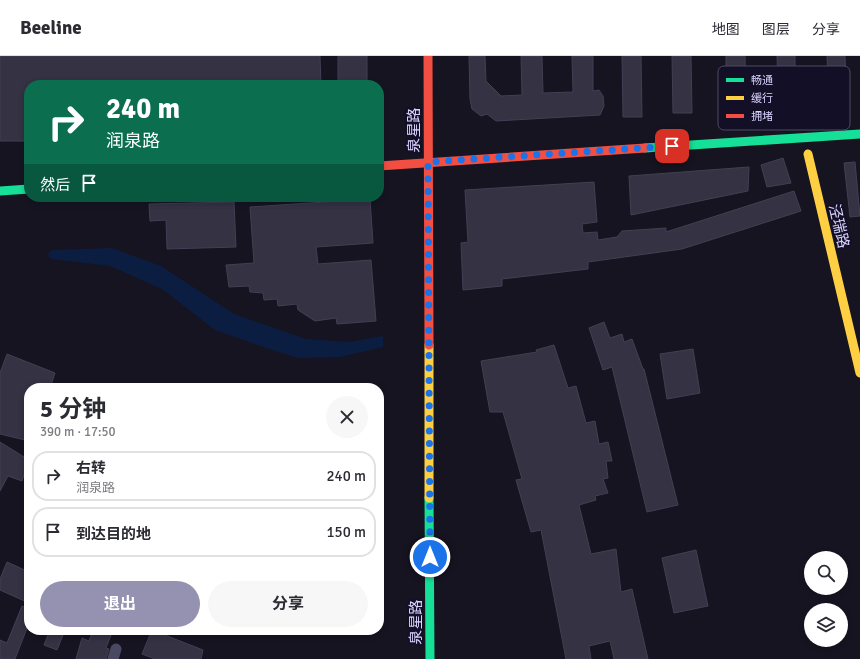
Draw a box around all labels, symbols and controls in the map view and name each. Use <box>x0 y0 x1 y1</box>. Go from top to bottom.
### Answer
text: Beeline <box>20 16 82 40</box>
text: 地图 <box>712 21 740 38</box>
text: 图层 <box>762 21 790 38</box>
text: 分享 <box>812 21 840 38</box>
legend <box>718 66 850 130</box>
text: 畅通 <box>751 74 773 87</box>
text: 240 m <box>106 92 180 126</box>
text: 缓行 <box>751 92 773 105</box>
icon: right <box>40 96 92 148</box>
street label: 泉星路 <box>405 107 423 153</box>
text: 拥堵 <box>751 110 773 123</box>
pin <box>655 129 689 163</box>
text: 润泉路 <box>106 130 160 152</box>
icon: arrive <box>661 135 683 157</box>
icon: arrive <box>78 172 100 194</box>
text: 然后 <box>40 176 70 194</box>
street label: 泾瑞路 <box>825 202 853 250</box>
text: 5 分钟 <box>40 394 106 424</box>
button: close <box>326 396 368 438</box>
text: 390 m · 17:50 <box>40 424 116 440</box>
text: 右转 <box>76 459 106 477</box>
icon: right <box>42 465 64 487</box>
text: 240 m <box>326 467 366 485</box>
text: 润泉路 <box>76 480 115 496</box>
icon: arrive <box>42 521 64 543</box>
text: 150 m <box>326 523 366 541</box>
text: 到达目的地 <box>76 525 151 543</box>
position arrow <box>409 536 451 578</box>
map controls <box>804 551 848 647</box>
button: search <box>804 551 848 595</box>
button: 退出 <box>40 581 200 627</box>
button: 分享 <box>208 581 368 627</box>
street label: 泉星路 <box>407 599 425 645</box>
button: layers <box>804 603 848 647</box>

